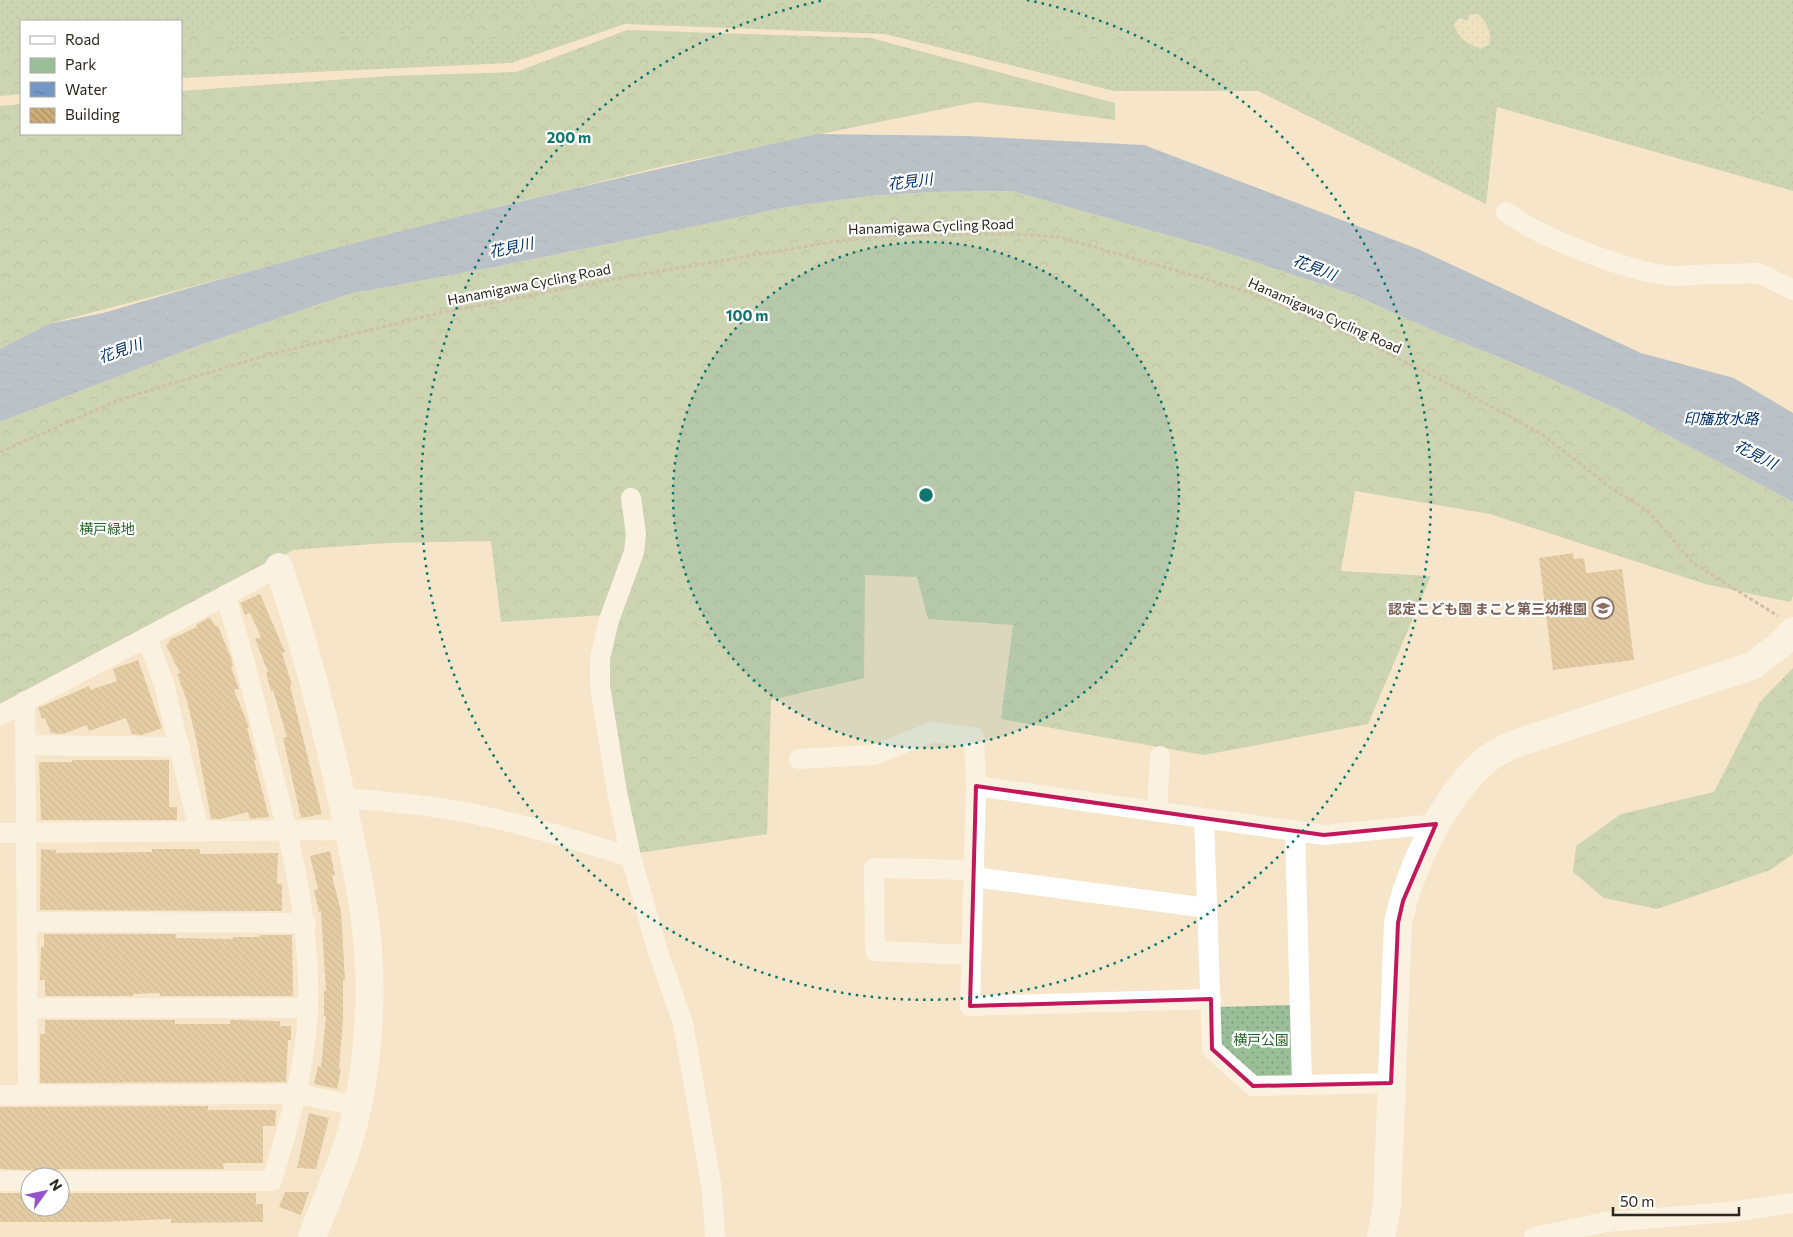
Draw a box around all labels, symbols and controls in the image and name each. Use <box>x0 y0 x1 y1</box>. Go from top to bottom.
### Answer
legend <box>20 20 182 135</box>
text: Road <box>65 30 100 48</box>
text: Park <box>65 55 96 73</box>
text: Water <box>65 80 107 98</box>
text: Building <box>65 105 120 123</box>
text: 200 m <box>547 128 591 146</box>
water label: 花見川 <box>887 169 935 193</box>
street label: Hanamigawa Cycling Road <box>848 215 1014 237</box>
water label: 花見川 <box>487 233 537 260</box>
water label: 花見川 <box>1291 251 1341 284</box>
street label: Hanamigawa Cycling Road <box>446 260 612 308</box>
street label: Hanamigawa Cycling Road <box>1246 273 1404 357</box>
text: 100 m <box>726 306 768 324</box>
water label: 花見川 <box>96 334 146 366</box>
water label: 印旛放水路 <box>1683 409 1760 427</box>
water label: 花見川 <box>1732 436 1782 473</box>
centre of rings <box>917 486 935 504</box>
park label: 横戸緑地 <box>79 520 135 537</box>
school or university icon: 認定こども園 まこと第三幼稚園 <box>1591 596 1615 620</box>
place label: 認定こども園 まこと第三幼稚園 <box>1388 600 1587 617</box>
park label: 横戸公園 <box>1233 1031 1289 1048</box>
north arrow <box>20 1167 70 1217</box>
text: N <box>46 1176 66 1194</box>
scale bar <box>1613 1184 1739 1216</box>
text: 50 m <box>1620 1192 1654 1210</box>

